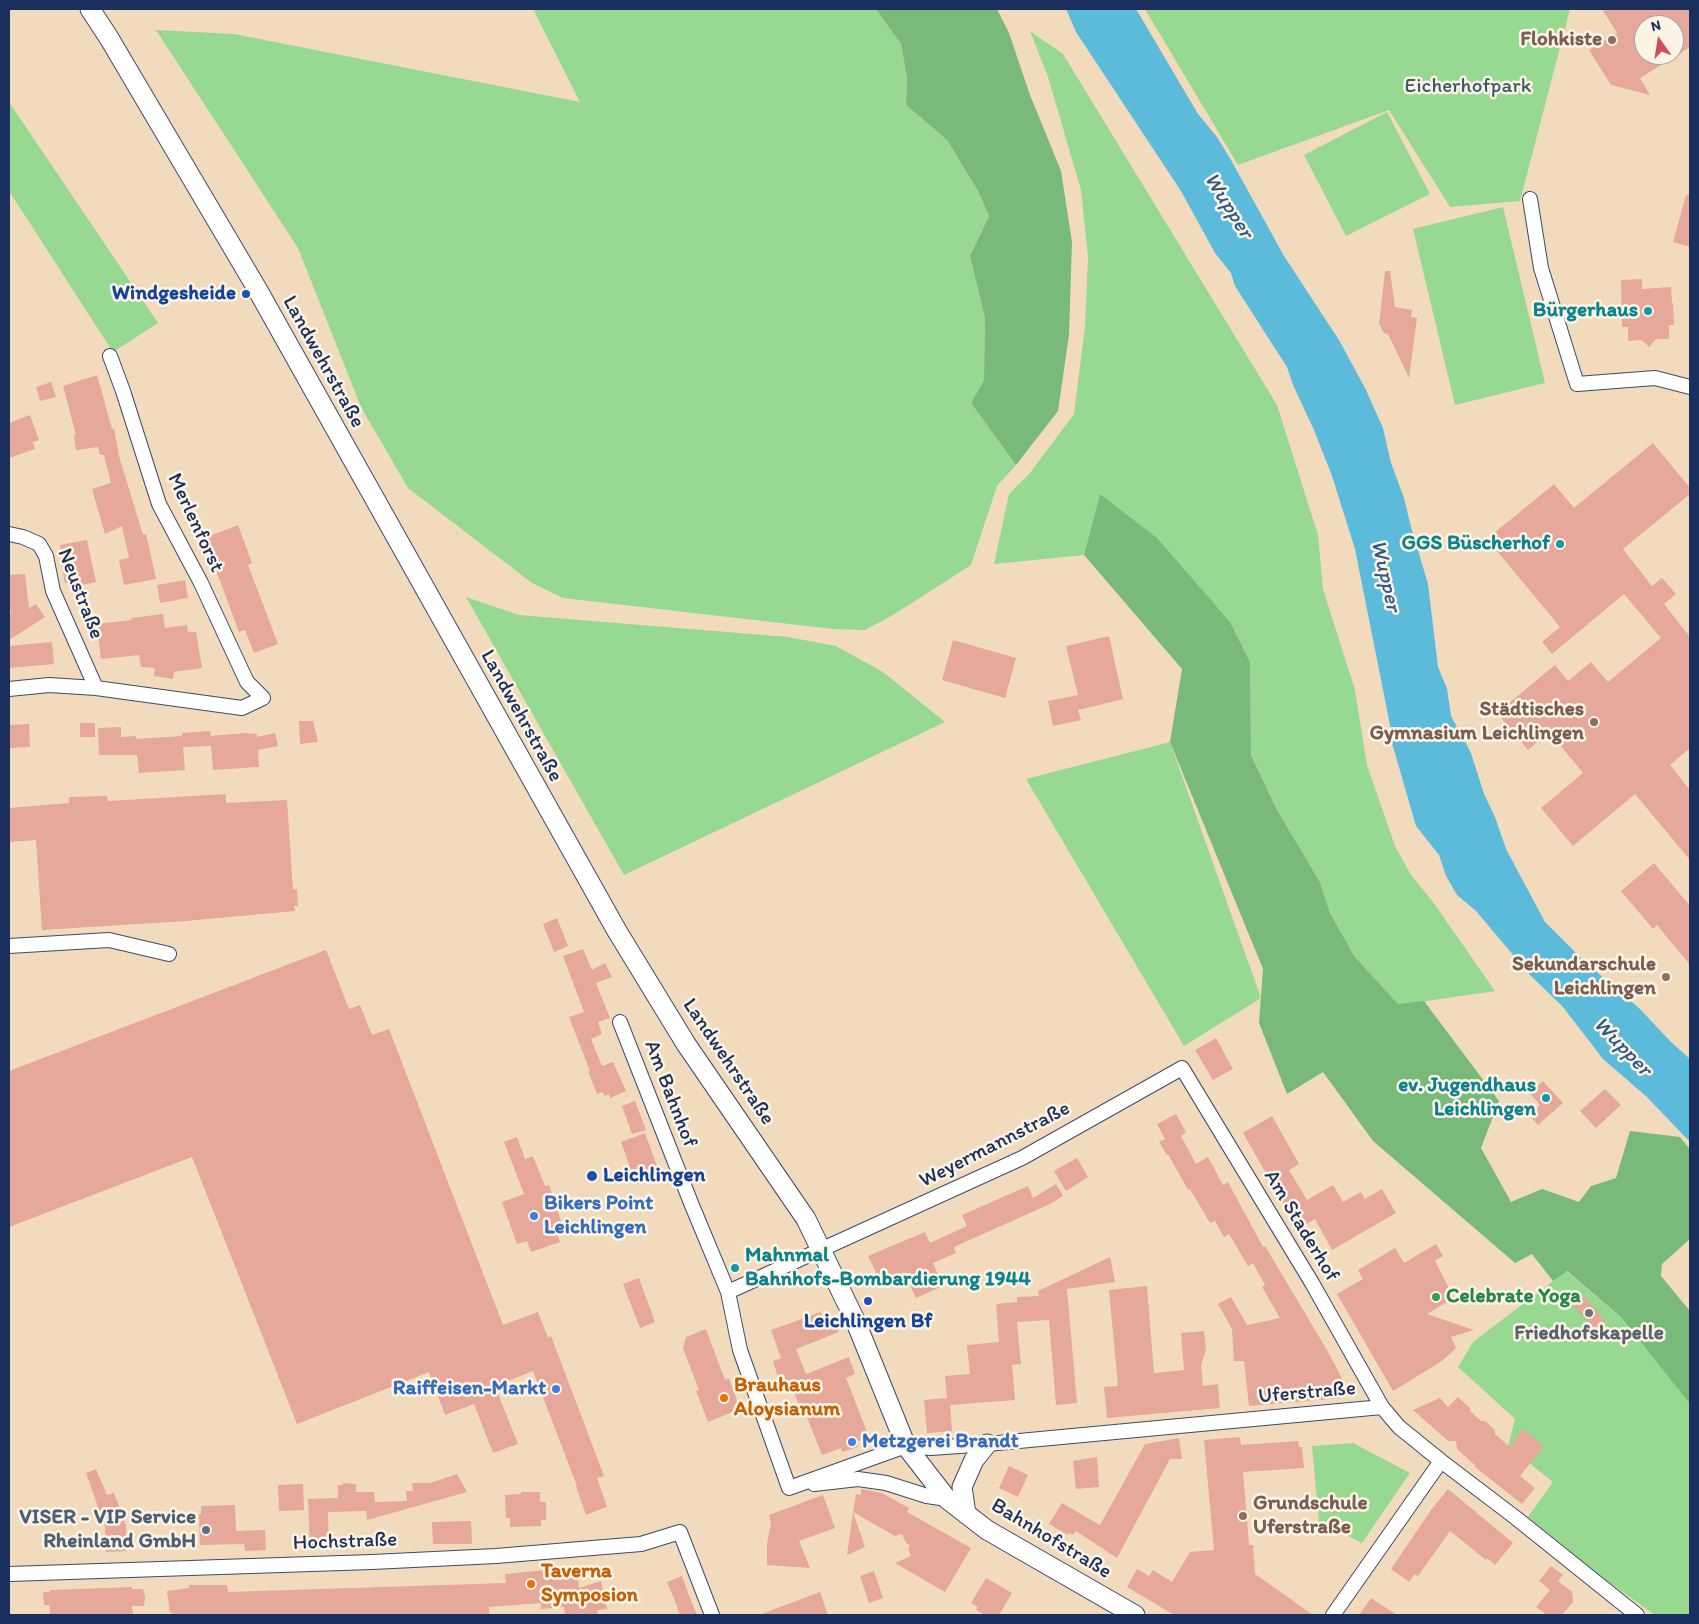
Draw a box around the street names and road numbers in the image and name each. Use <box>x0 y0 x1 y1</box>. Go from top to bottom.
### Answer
street label: Landwehrstraße <box>276 292 370 432</box>
street label: Merlenforst <box>161 469 229 577</box>
street label: Neustraße <box>51 545 109 643</box>
street label: Landwehrstraße <box>474 646 568 786</box>
street label: Landwehrstraße <box>676 994 780 1130</box>
street label: Am Bahnhof <box>638 1037 702 1151</box>
street label: Weyermannstraße <box>915 1096 1075 1194</box>
street label: Am Staderhof <box>1258 1166 1344 1286</box>
street label: Uferstraße <box>1257 1376 1357 1410</box>
street label: Bahnhofstraße <box>986 1493 1116 1585</box>
street label: Hochstraße <box>292 1528 398 1556</box>

